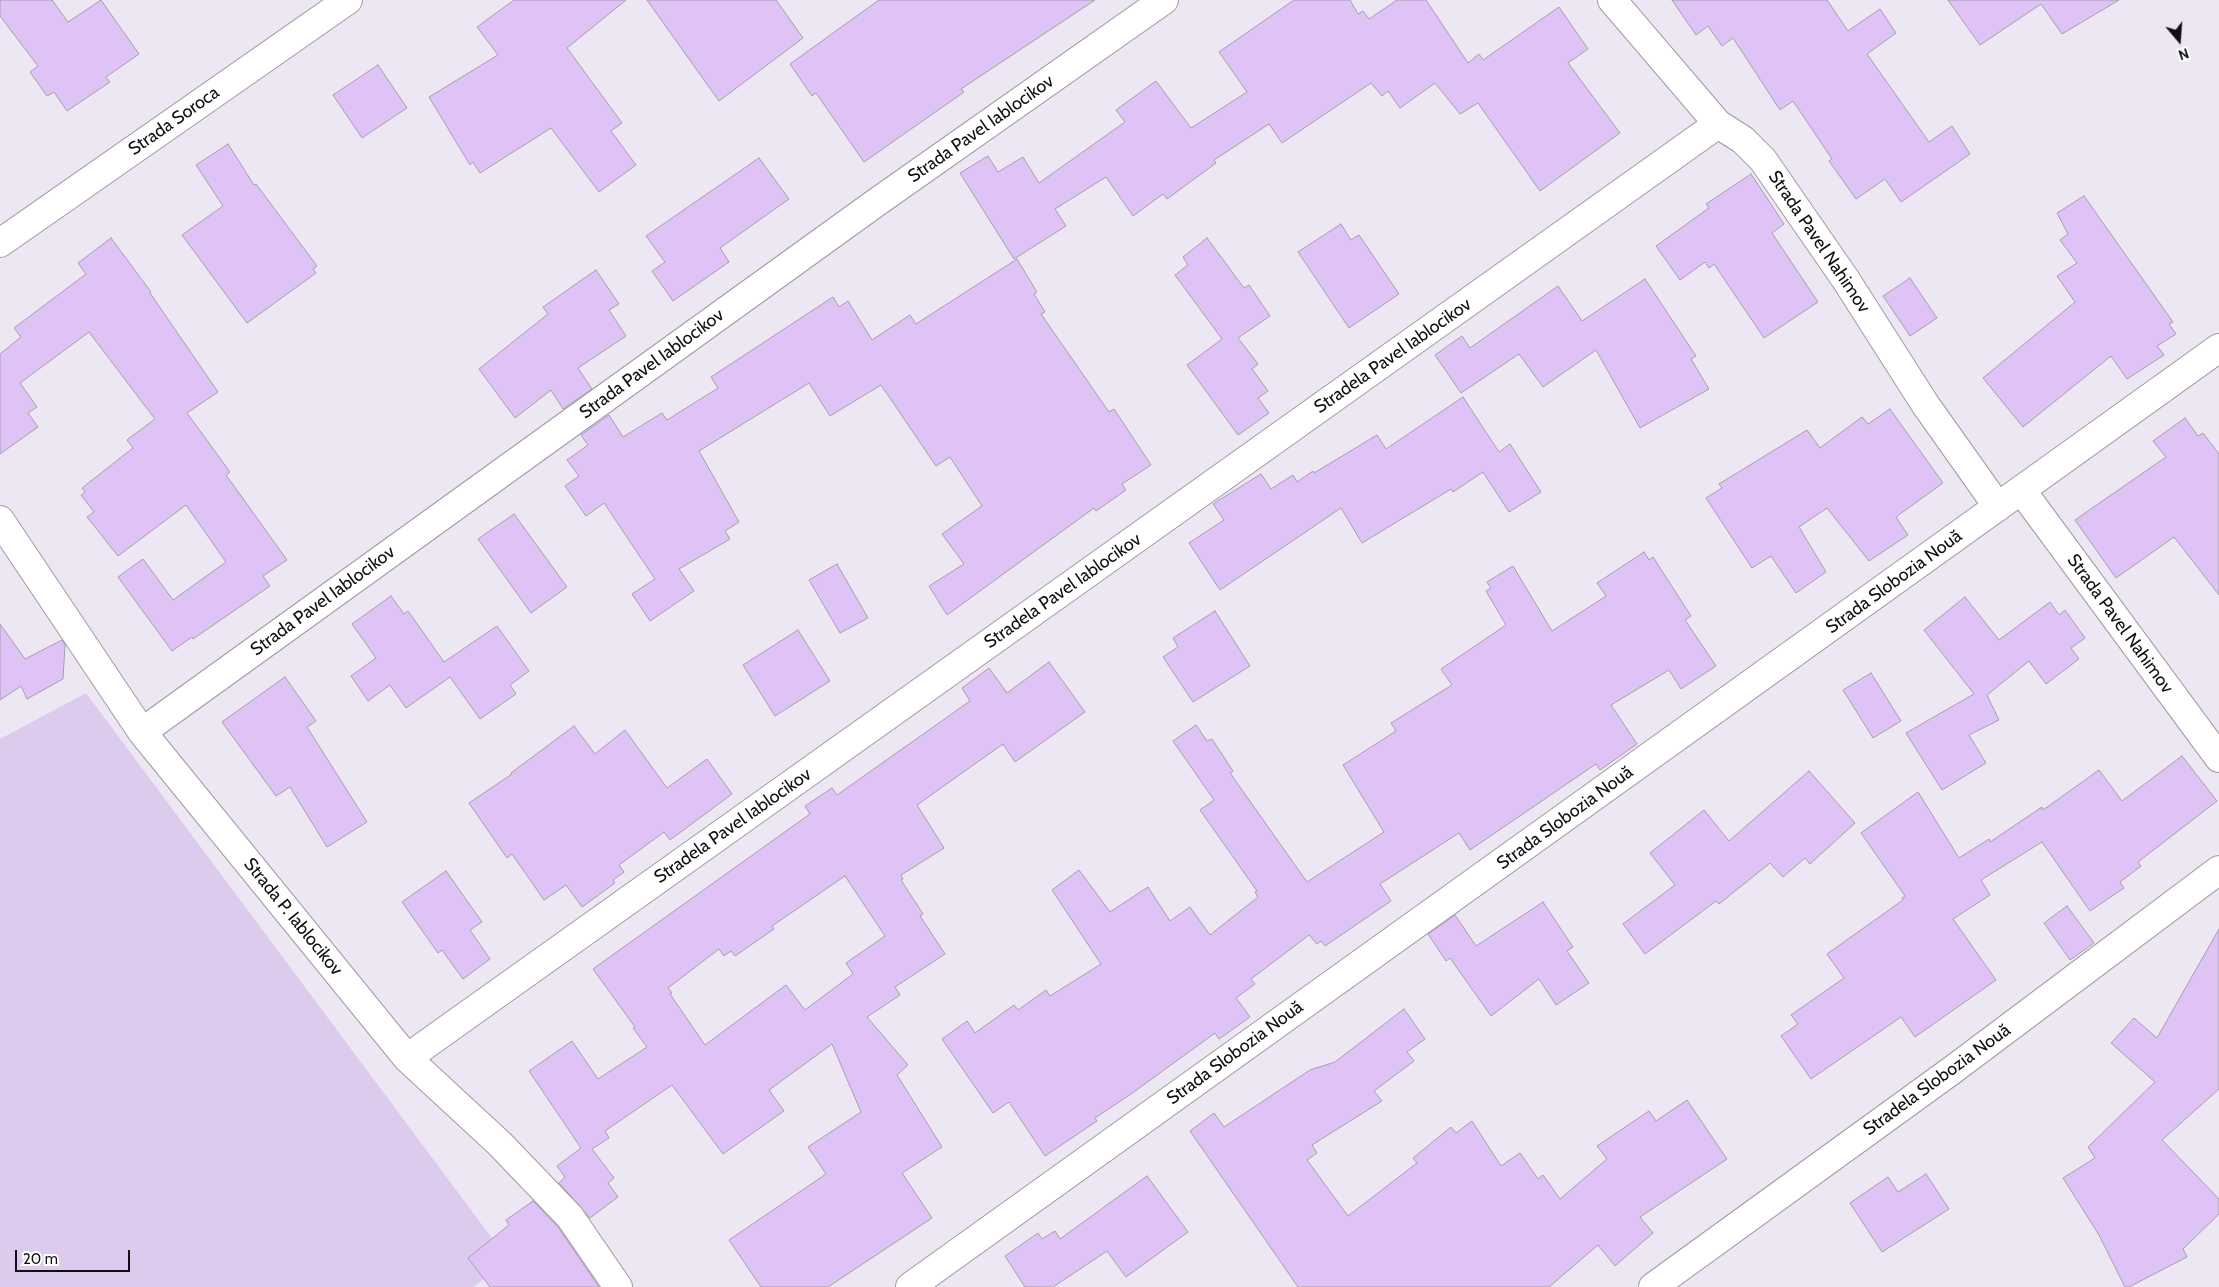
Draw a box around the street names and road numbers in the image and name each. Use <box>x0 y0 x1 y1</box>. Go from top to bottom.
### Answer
street label: Strada Pavel Iablocikov <box>904 71 1058 187</box>
street label: Strada Soroca <box>124 82 224 160</box>
street label: Strada Pavel Nahimov <box>1763 167 1875 317</box>
street label: Stradela Pavel Iablocikov <box>1310 294 1476 418</box>
street label: Strada Pavel Iablocikov <box>576 304 728 424</box>
street label: Strada Slobozia Nouă <box>1822 525 1966 639</box>
street label: Stradela Pavel Iablocikov <box>980 529 1146 653</box>
street label: Strada Pavel Iablocikov <box>247 541 399 661</box>
street label: Strada Pavel Nahimov <box>2062 550 2178 698</box>
street label: Strada Slobozia Nouă <box>1493 761 1637 875</box>
street label: Stradela Pavel Iablocikov <box>650 764 816 888</box>
street label: Strada P. Iablocikov <box>239 854 347 980</box>
street label: Strada Slobozia Nouă <box>1163 996 1307 1110</box>
street label: Stradela Slobozia Nouă <box>1859 1019 2015 1141</box>

